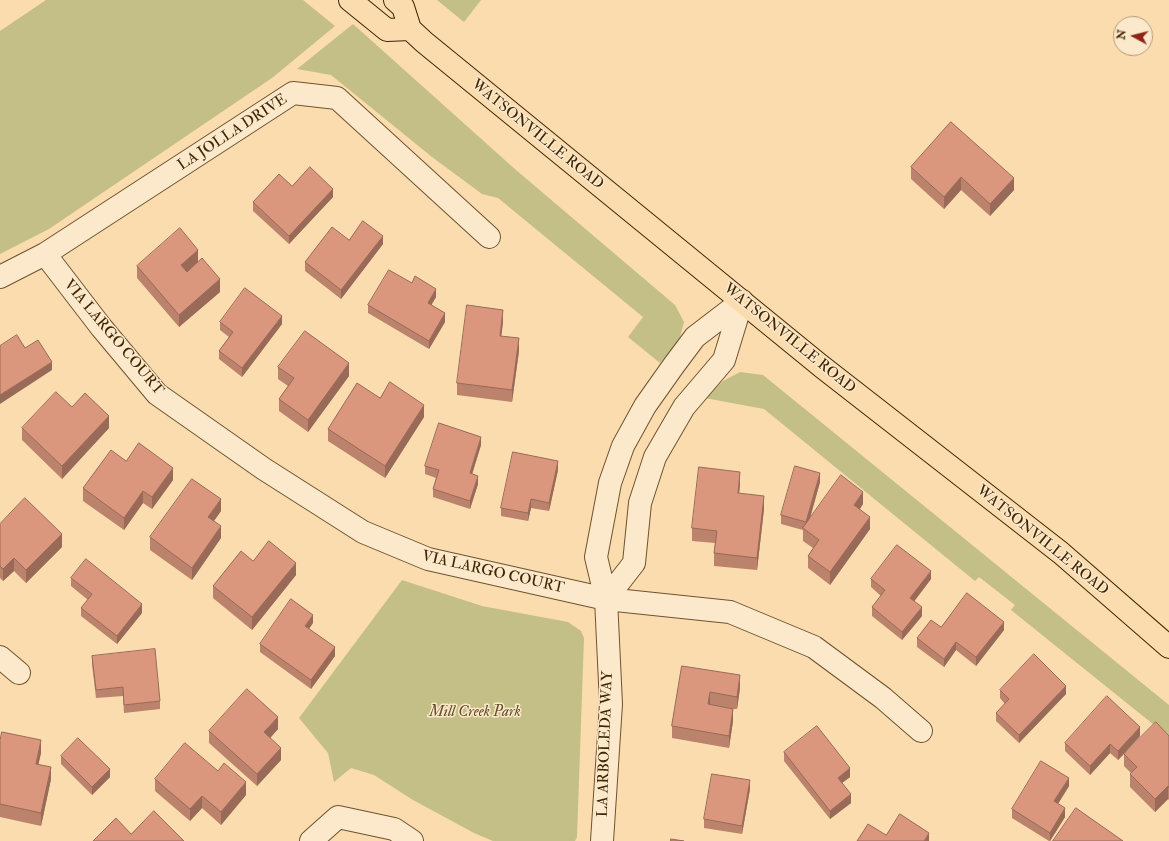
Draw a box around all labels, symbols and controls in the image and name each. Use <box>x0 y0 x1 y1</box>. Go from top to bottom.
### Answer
north arrow <box>1113 16 1153 56</box>
text: N <box>1115 29 1129 40</box>
street label: WATSONVILLE ROAD <box>467 76 607 194</box>
street label: LA JOLLA DRIVE <box>175 91 291 175</box>
street label: VIA LARGO COURT <box>59 276 167 400</box>
street label: WATSONVILLE ROAD <box>719 280 859 398</box>
street label: WATSONVILLE ROAD <box>972 482 1112 600</box>
street label: VIA LARGO COURT <box>420 548 566 598</box>
street label: LA ARBOLEDA WAY <box>594 671 618 817</box>
park label: Mill Creek Park <box>429 704 521 722</box>

